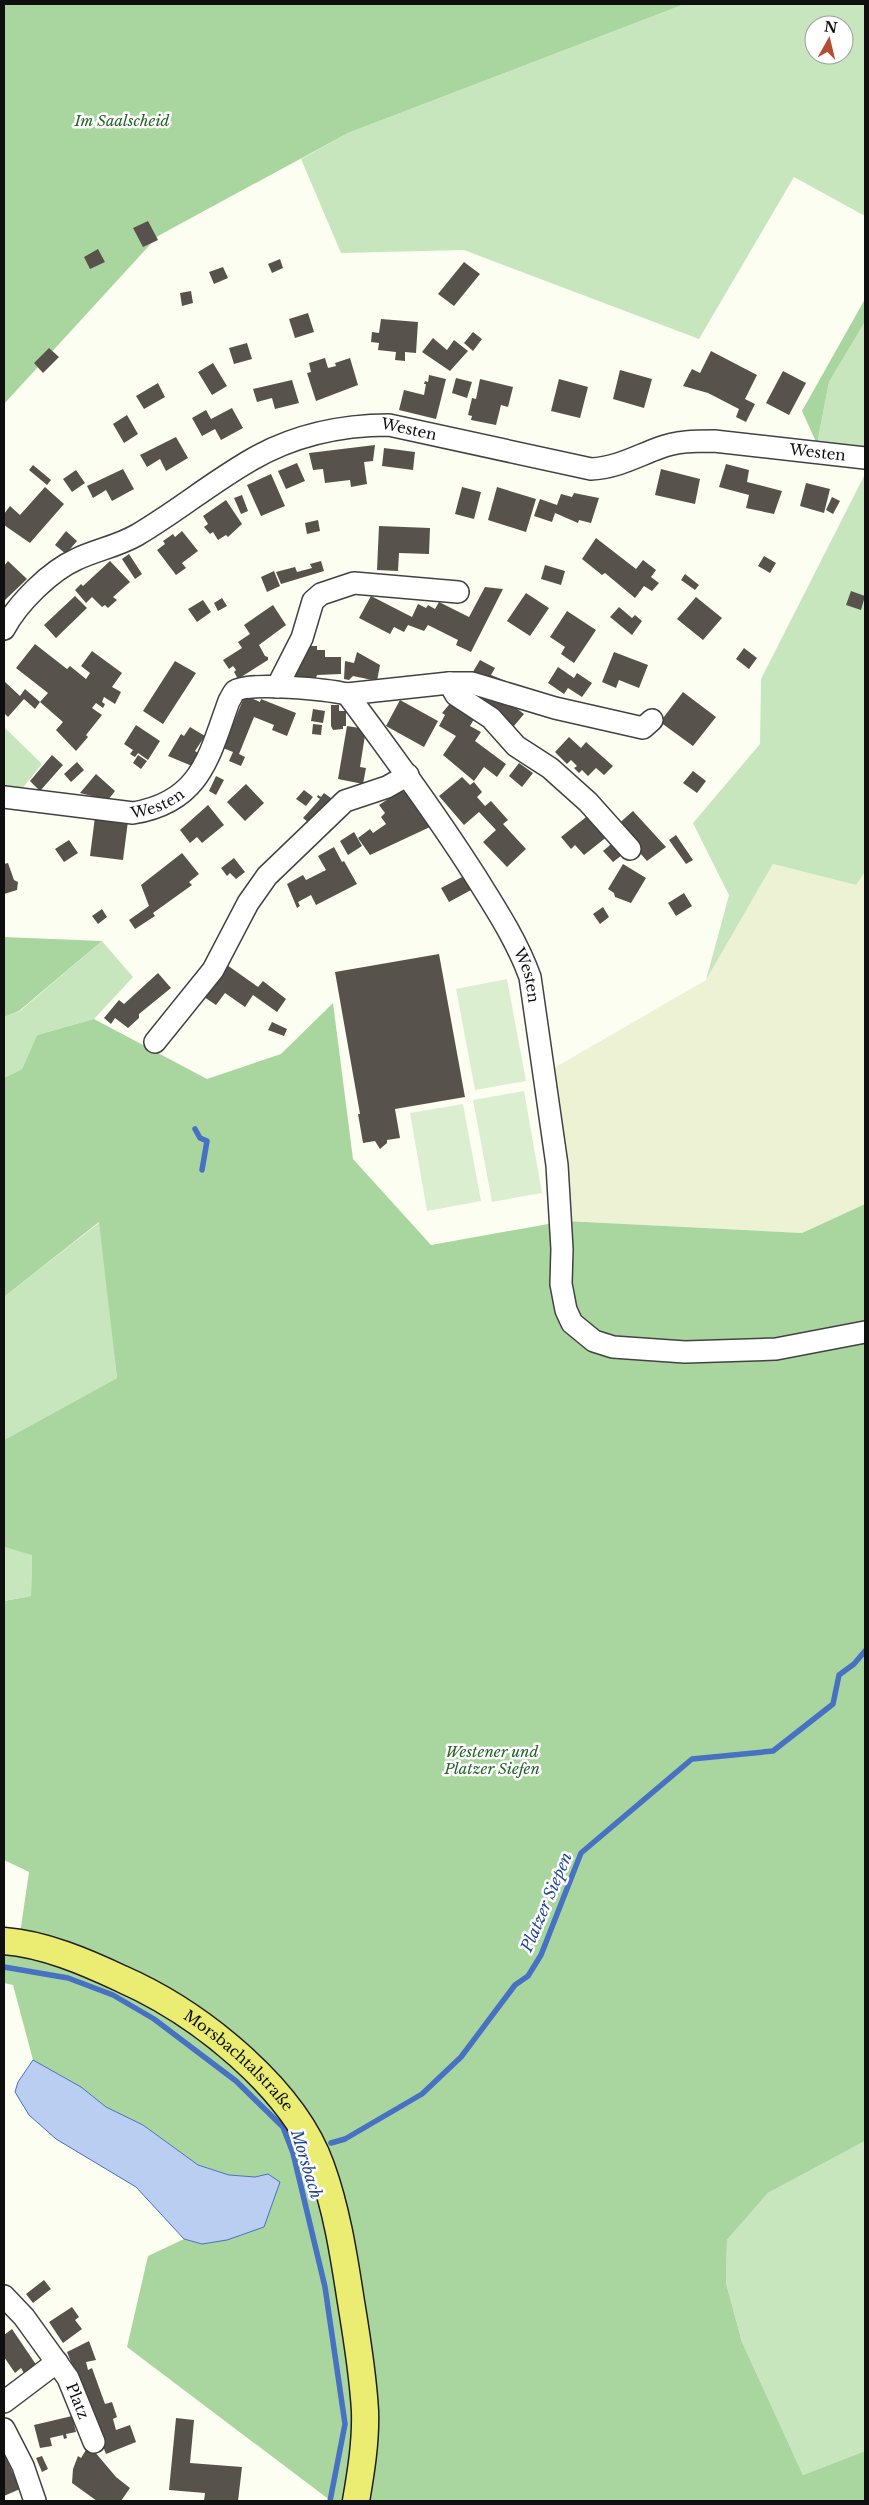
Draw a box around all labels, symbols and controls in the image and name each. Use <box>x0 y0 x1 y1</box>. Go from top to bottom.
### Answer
north arrow <box>804 15 854 65</box>
text: N <box>823 17 839 37</box>
park label: Im Saalscheid <box>73 111 170 130</box>
street label: Westen <box>378 413 439 444</box>
street label: Westen <box>787 439 847 465</box>
street label: Westen <box>128 784 188 823</box>
street label: Westen <box>509 943 544 1004</box>
park label: Westener und Platzer Siefen <box>443 1742 540 1778</box>
water label: Platzer Siepen <box>516 1849 576 1956</box>
street label: Morsbachtalstraße <box>180 2006 298 2115</box>
water label: Morsbach <box>287 2126 327 2201</box>
street label: Platz <box>62 2380 94 2422</box>

